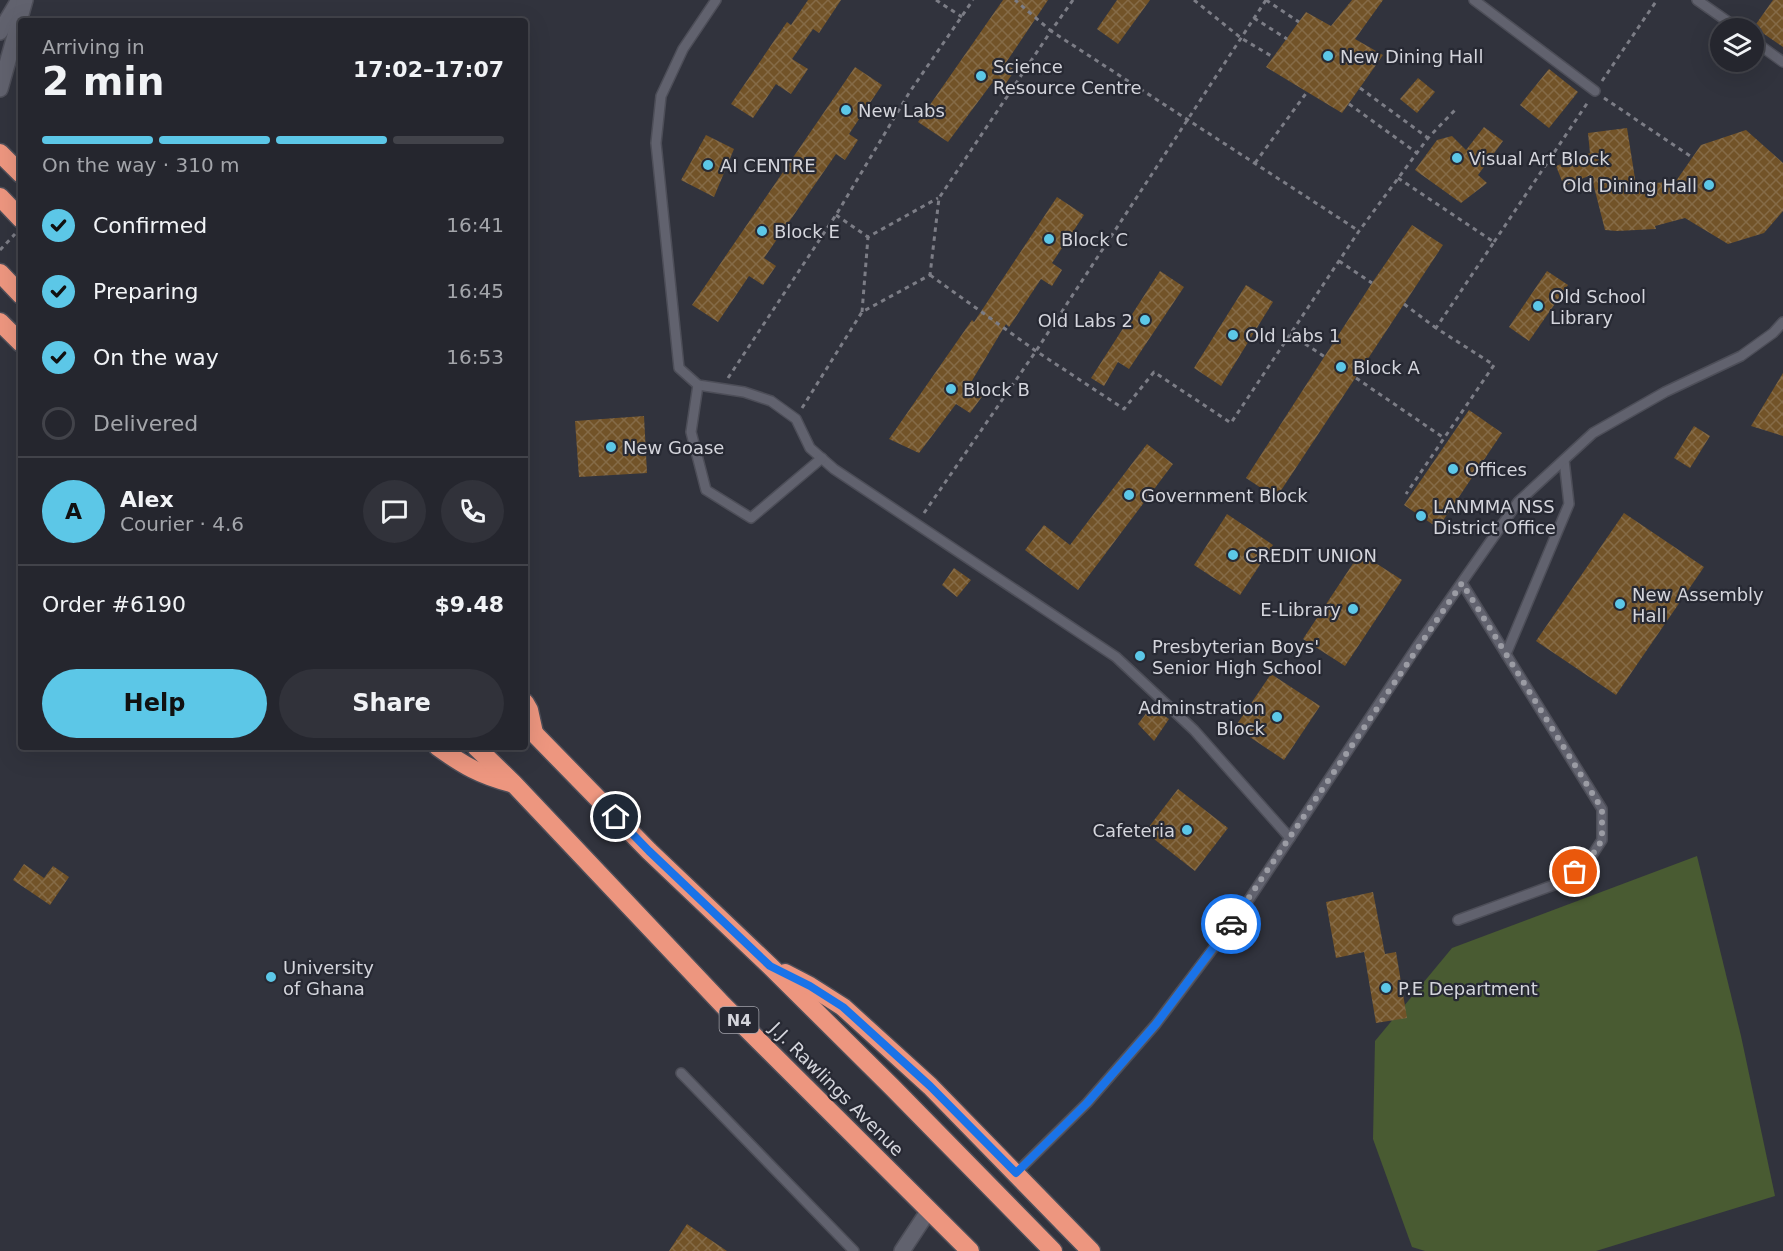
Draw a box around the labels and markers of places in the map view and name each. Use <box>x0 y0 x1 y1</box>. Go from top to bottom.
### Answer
place label: New Dining Hall <box>1340 46 1483 67</box>
marker: New Dining Hall <box>1321 49 1335 63</box>
place label: Science Resource Centre <box>993 56 1141 98</box>
marker: Science Resource Centre <box>974 69 988 83</box>
place label: New Labs <box>858 100 945 121</box>
marker: New Labs <box>839 103 853 117</box>
place label: Visual Art Block <box>1469 148 1610 169</box>
marker: Visual Art Block <box>1450 151 1464 165</box>
place label: AI CENTRE <box>720 155 816 176</box>
marker: AI CENTRE <box>701 158 715 172</box>
place label: Old Dining Hall <box>1562 175 1697 196</box>
marker: Old Dining Hall <box>1702 178 1716 192</box>
place label: Block E <box>774 221 840 242</box>
marker: Block E <box>755 224 769 238</box>
place label: Block C <box>1061 229 1128 250</box>
marker: Block C <box>1042 232 1056 246</box>
place label: Old School Library <box>1550 286 1646 328</box>
marker: Old School Library <box>1531 299 1545 313</box>
place label: Old Labs 2 <box>1038 310 1133 331</box>
marker: Old Labs 2 <box>1138 313 1152 327</box>
place label: Old Labs 1 <box>1245 325 1340 346</box>
marker: Old Labs 1 <box>1226 328 1240 342</box>
place label: Block A <box>1353 357 1420 378</box>
marker: Block A <box>1334 360 1348 374</box>
place label: Block B <box>963 379 1030 400</box>
marker: Block B <box>944 382 958 396</box>
place label: New Goase <box>623 437 724 458</box>
marker: New Goase <box>604 440 618 454</box>
place label: Offices <box>1465 459 1527 480</box>
marker: Offices <box>1446 462 1460 476</box>
place label: Government Block <box>1141 485 1308 506</box>
marker: Government Block <box>1122 488 1136 502</box>
place label: LANMMA NSS District Office <box>1433 496 1556 538</box>
marker: LANMMA NSS District Office <box>1414 509 1428 523</box>
place label: CREDIT UNION <box>1245 545 1377 566</box>
marker: CREDIT UNION <box>1226 548 1240 562</box>
place label: New Assembly Hall <box>1632 584 1764 626</box>
marker: New Assembly Hall <box>1613 597 1627 611</box>
place label: E-Library <box>1260 599 1341 620</box>
marker: E-Library <box>1346 602 1360 616</box>
place label: Presbyterian Boys' Senior High School <box>1152 636 1322 678</box>
marker: Presbyterian Boys' Senior High School <box>1133 649 1147 663</box>
place label: Adminstration Block <box>1138 697 1266 739</box>
marker: Adminstration Block <box>1270 710 1284 724</box>
pin <box>590 791 641 842</box>
place label: Cafeteria <box>1092 820 1175 841</box>
marker: Cafeteria <box>1180 823 1194 837</box>
pin <box>1549 846 1600 897</box>
place label: University of Ghana <box>283 957 374 999</box>
marker: University of Ghana <box>264 970 278 984</box>
place label: P.E Department <box>1398 978 1538 999</box>
marker: P.E Department <box>1379 981 1393 995</box>

